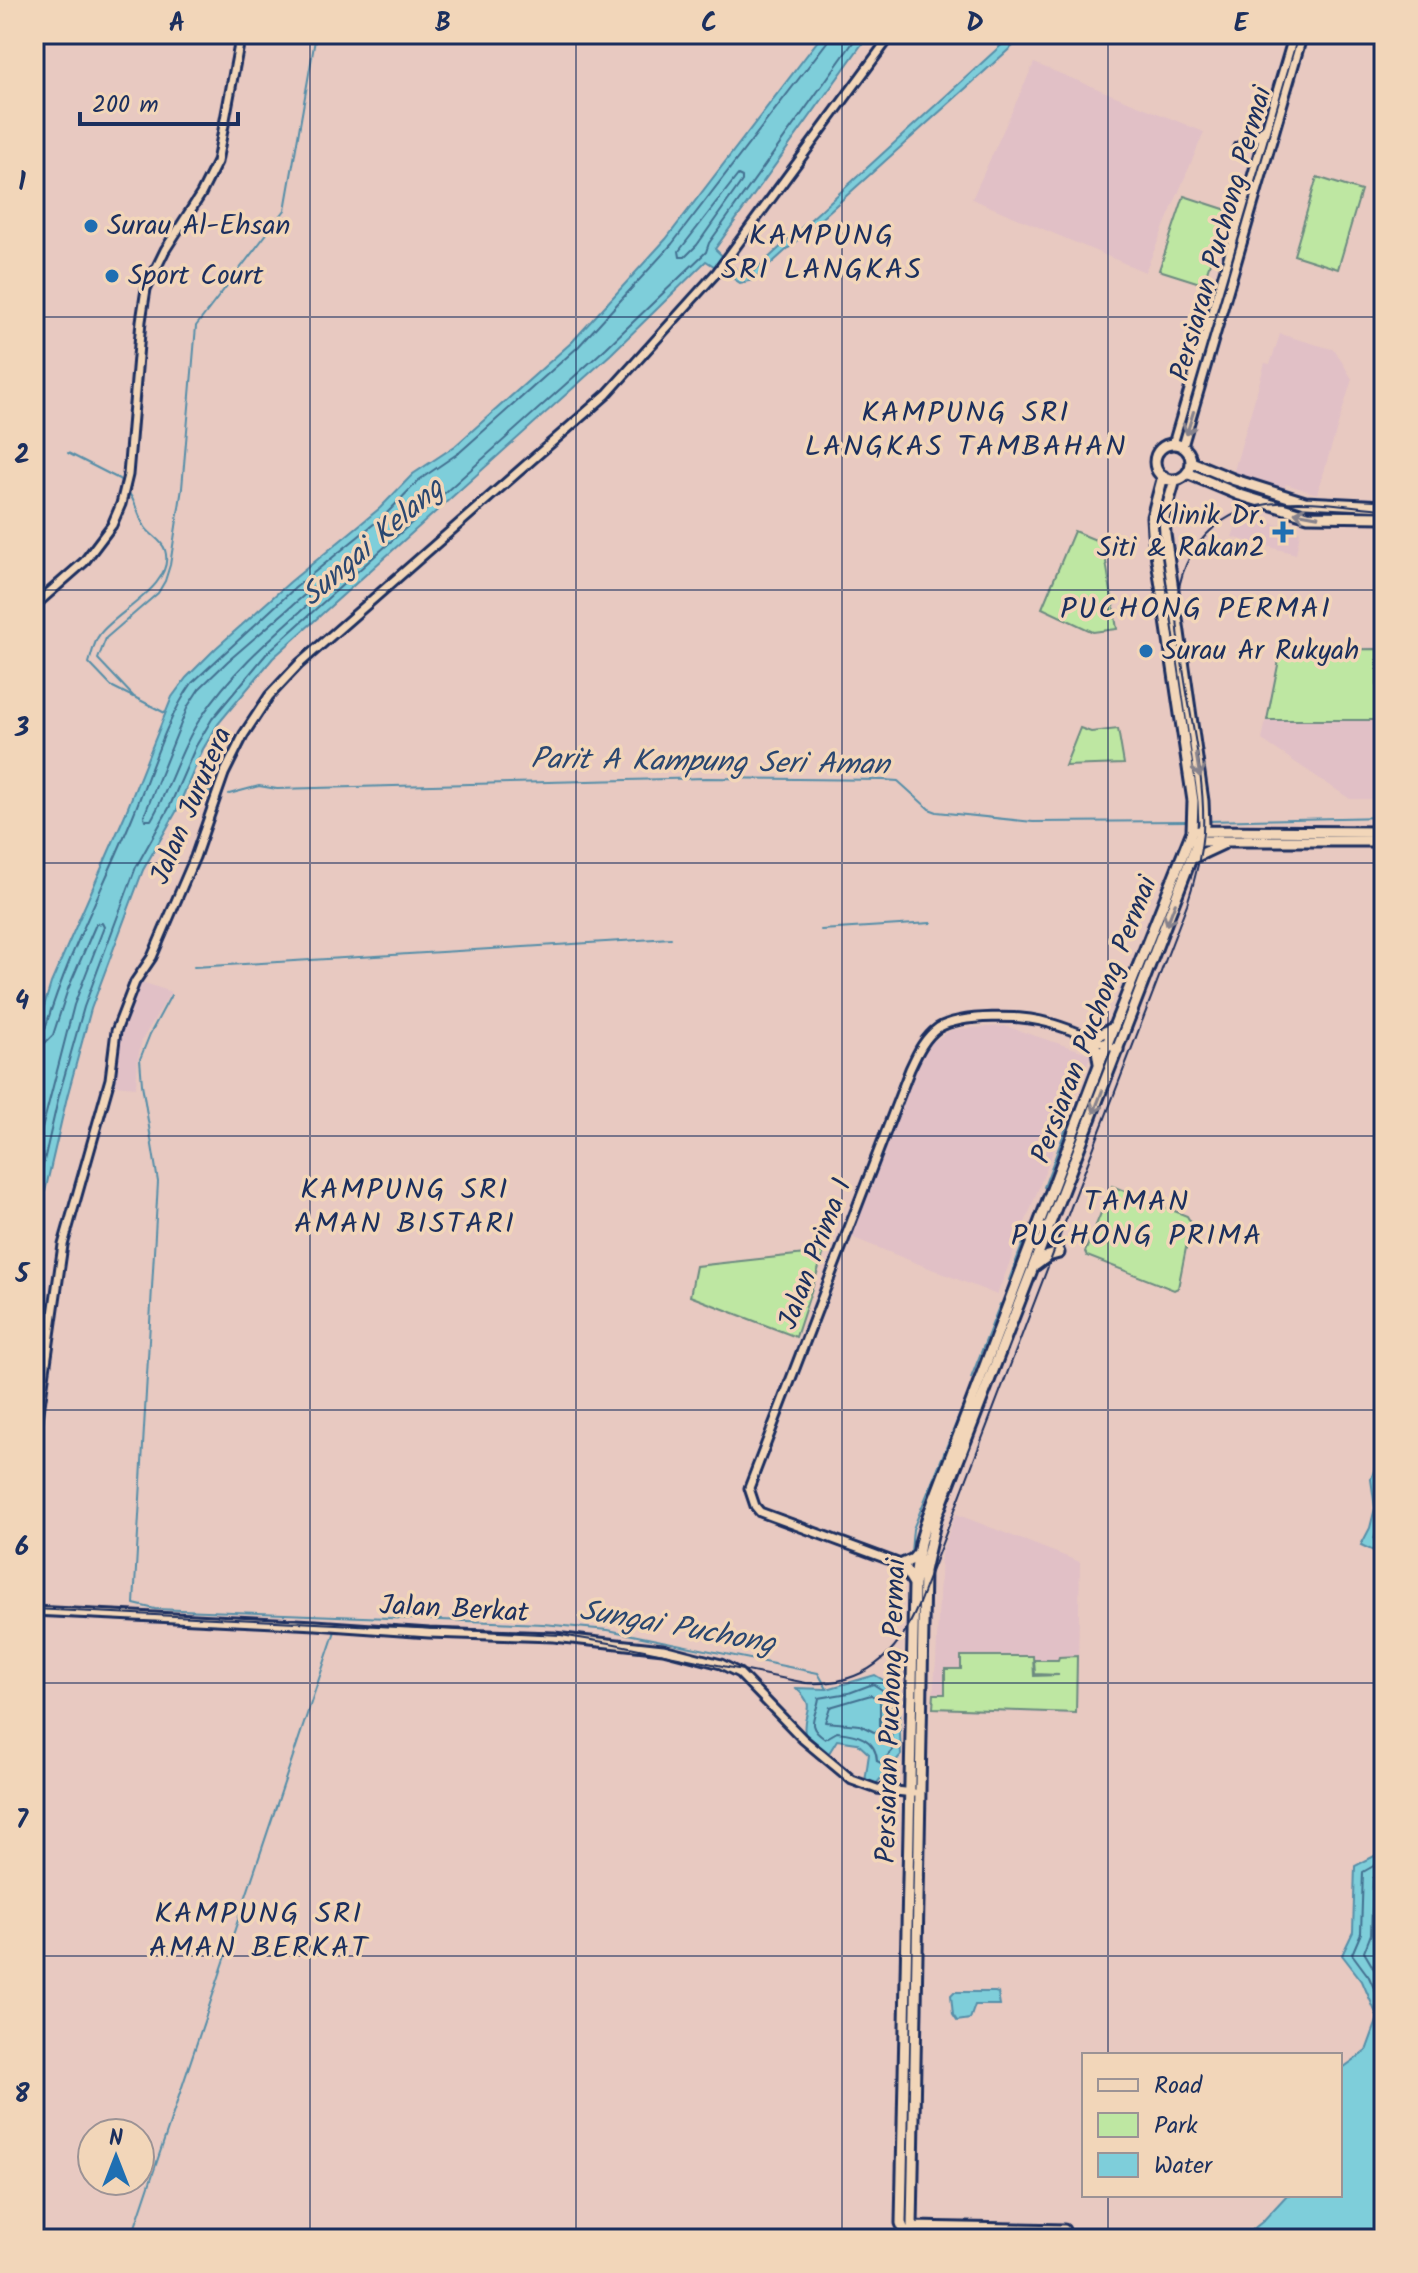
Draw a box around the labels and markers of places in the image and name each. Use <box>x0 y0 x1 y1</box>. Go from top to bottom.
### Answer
place label: Surau Al-Ehsan <box>107 204 291 249</box>
marker: Surau Al-Ehsan <box>82 217 100 235</box>
place label: Sport Court <box>128 254 264 299</box>
marker: Sport Court <box>103 267 121 285</box>
place label: Klinik Dr. Siti & Rakan2 <box>1097 494 1265 571</box>
marker: Klinik Dr. Siti & Rakan2 <box>1272 521 1294 543</box>
place label: Surau Ar Rukyah <box>1162 629 1359 674</box>
marker: Surau Ar Rukyah <box>1137 642 1155 660</box>

